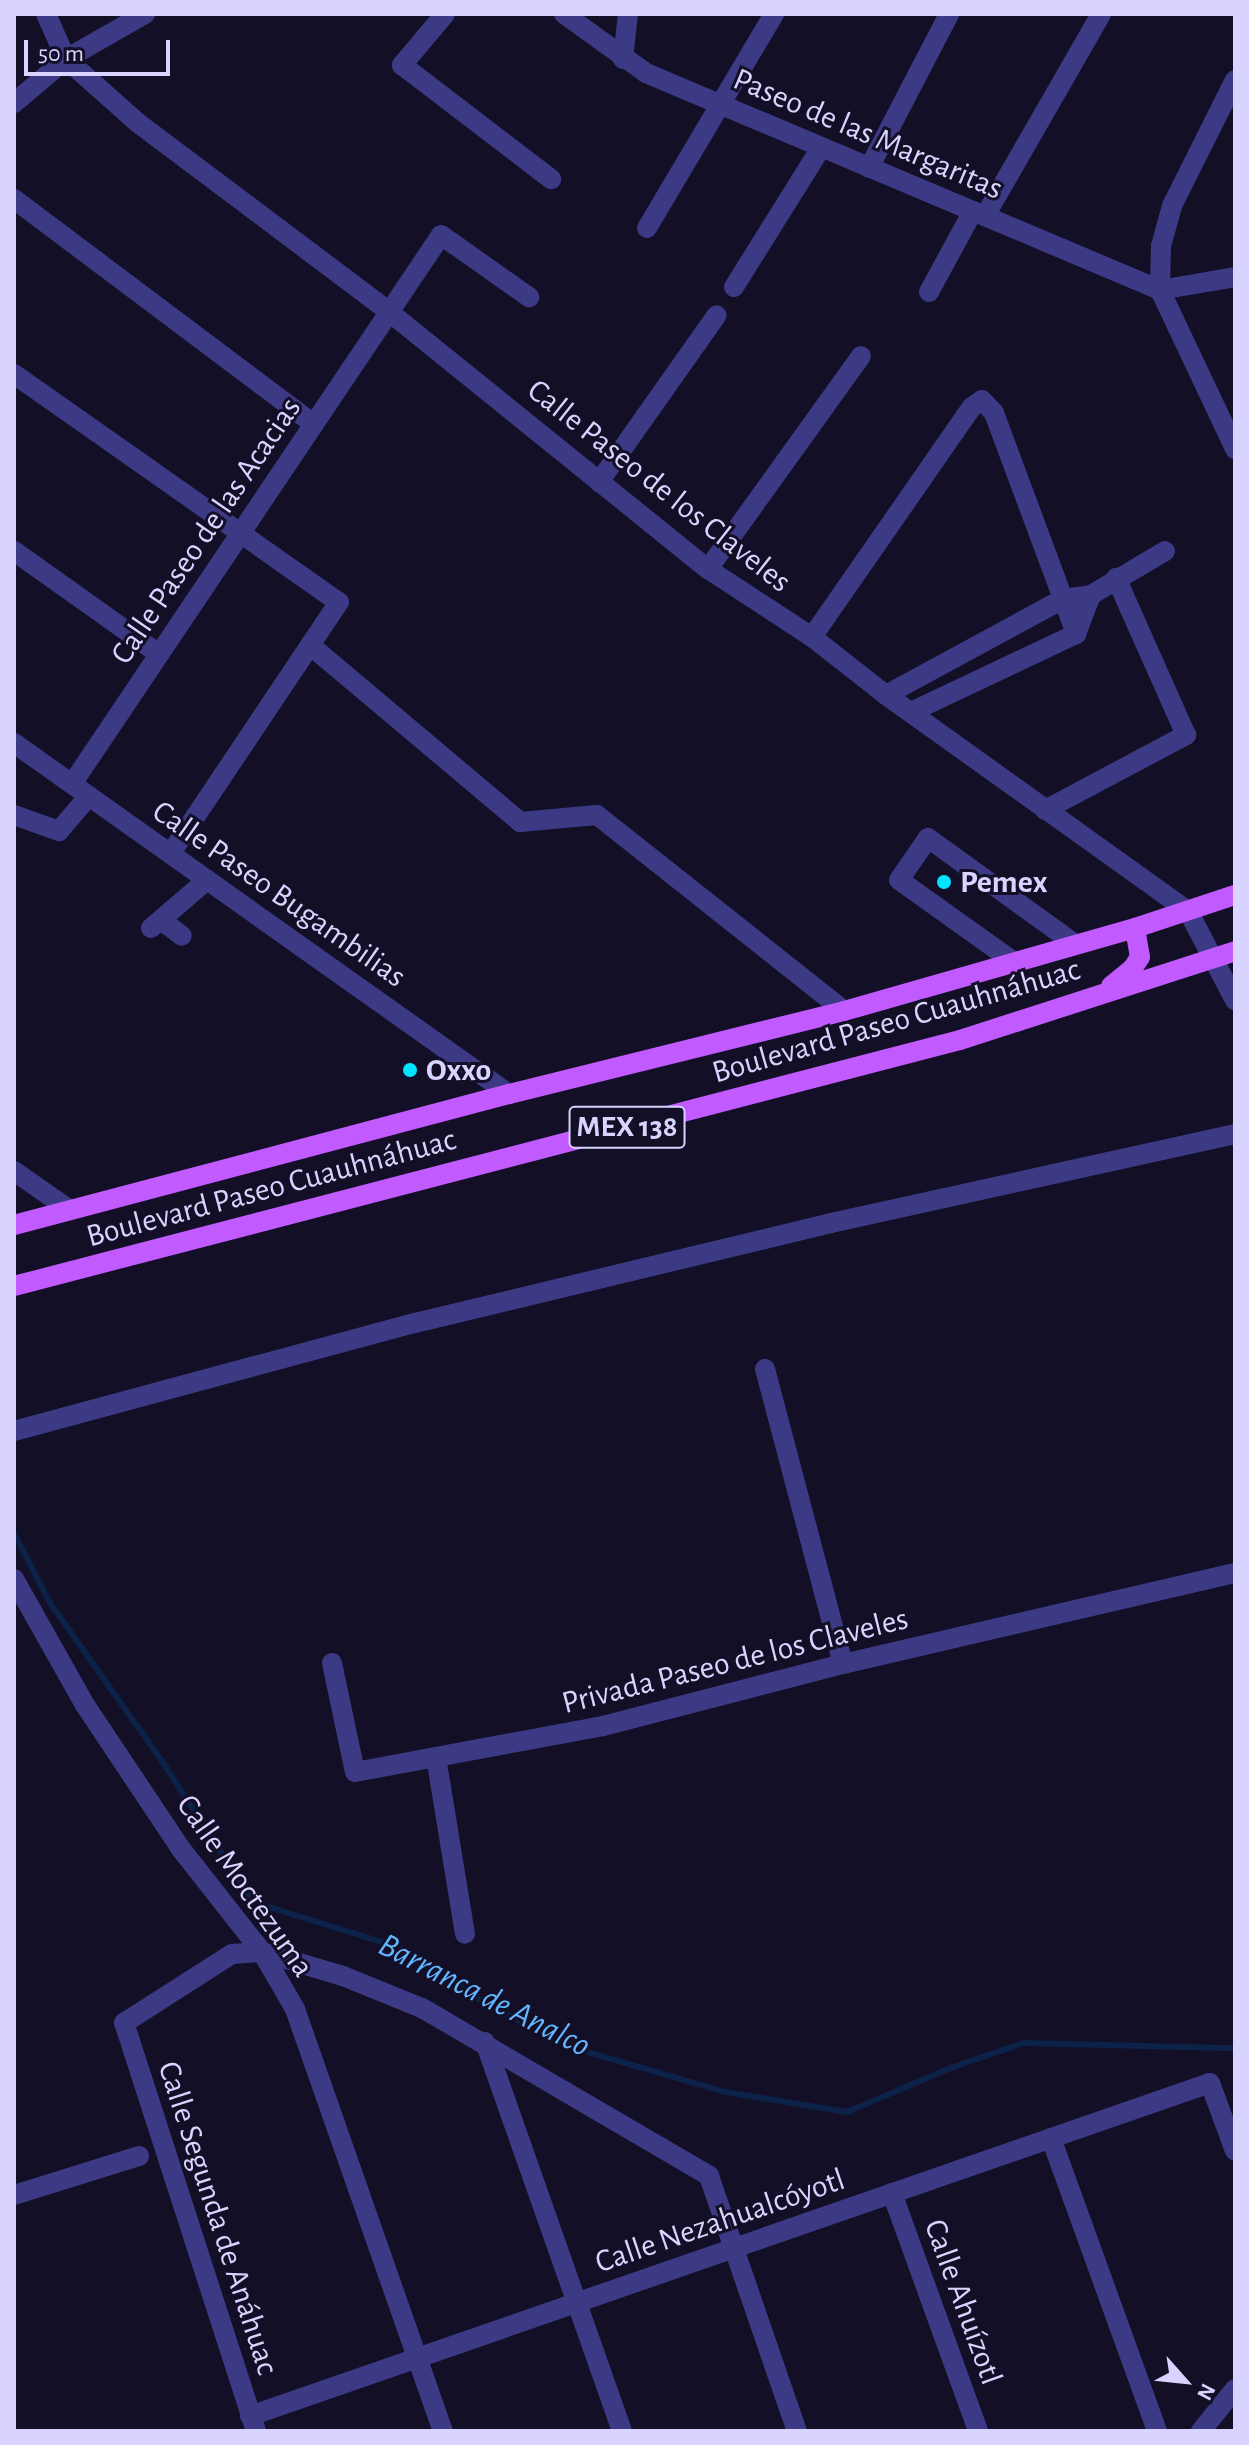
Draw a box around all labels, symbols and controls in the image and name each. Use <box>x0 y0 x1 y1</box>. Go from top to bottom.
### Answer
scale bar <box>28 24 174 74</box>
text: 50 m <box>38 42 84 66</box>
street label: Paseo de las Margaritas <box>728 60 1008 208</box>
street label: Calle Paseo de los Claveles <box>520 371 798 601</box>
street label: Calle Paseo de las Acacias <box>103 390 309 672</box>
street label: Calle Paseo Bugambilias <box>145 792 413 996</box>
place label: Pemex <box>960 863 1047 901</box>
marker: Pemex <box>935 873 953 891</box>
street label: Boulevard Paseo Cuauhnáhuac <box>708 950 1084 1092</box>
place label: Oxxo <box>426 1051 491 1089</box>
marker: Oxxo <box>401 1061 419 1079</box>
road number: MEX 138 <box>567 1101 687 1153</box>
street label: Boulevard Paseo Cuauhnáhuac <box>82 1120 460 1256</box>
street label: Privada Paseo de los Claveles <box>558 1599 912 1723</box>
street label: Calle Moctezuma <box>168 1787 322 1985</box>
water label: Barranca de Analco <box>371 1925 597 2067</box>
street label: Calle Segunda de Anáhuac <box>149 2057 287 2379</box>
street label: Calle Nezahualcóyotl <box>590 2160 850 2282</box>
street label: Calle Ahuízotl <box>915 2214 1011 2390</box>
north arrow <box>1145 2341 1225 2421</box>
text: N <box>1193 2380 1220 2404</box>

